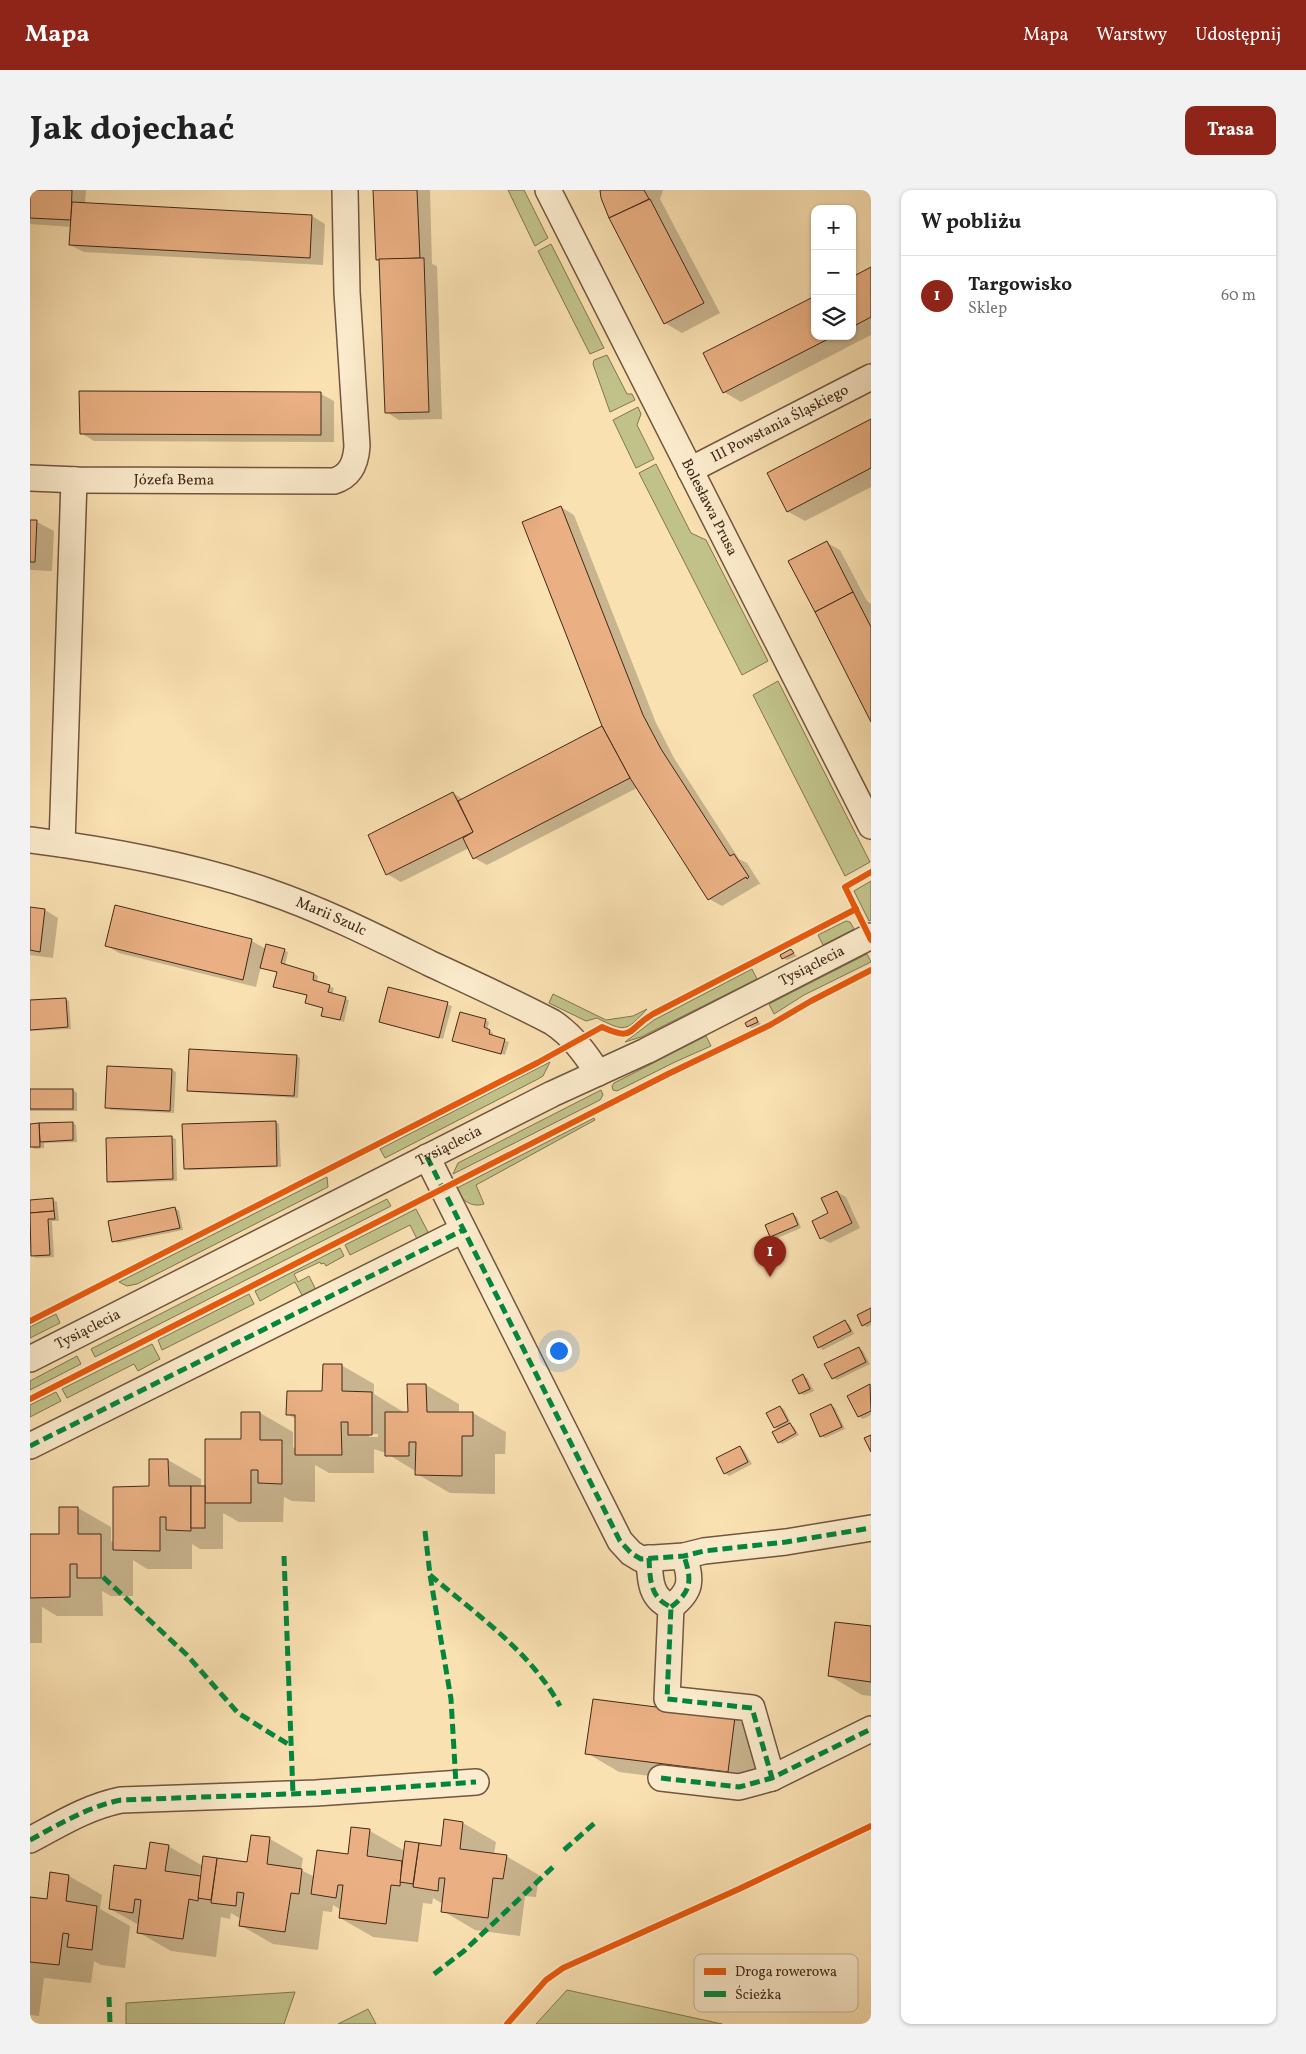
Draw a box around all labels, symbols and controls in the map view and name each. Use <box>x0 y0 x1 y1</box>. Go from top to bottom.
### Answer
text: Mapa <box>25 18 90 52</box>
text: Mapa <box>1023 23 1068 48</box>
text: Warstwy <box>1096 23 1167 48</box>
text: Udostępnij <box>1195 23 1281 48</box>
text: Jak dojechać <box>30 106 234 154</box>
button: Trasa <box>1185 106 1276 155</box>
map controls <box>811 205 856 340</box>
button: + <box>811 205 856 250</box>
text: W pobliżu <box>921 208 1021 237</box>
button: − <box>811 250 856 295</box>
text: Targowisko <box>968 272 1072 298</box>
text: 1 <box>934 285 940 307</box>
text: 60 m <box>1221 285 1256 307</box>
button: layers <box>811 295 856 340</box>
text: Sklep <box>968 298 1007 320</box>
street label: III Powstania Śląskiego <box>707 380 852 468</box>
street label: Bolesława Prusa <box>676 455 743 560</box>
street label: Józefa Bema <box>134 470 214 491</box>
street label: Marii Szulc <box>293 892 370 942</box>
street label: Tysiąclecia <box>775 941 848 992</box>
street label: Tysiąclecia <box>413 1121 486 1172</box>
pin: 1 <box>754 1236 786 1277</box>
street label: Tysiąclecia <box>51 1304 124 1355</box>
your location <box>546 1338 572 1364</box>
legend <box>694 1954 858 2012</box>
text: Droga rowerowa <box>735 1963 837 1982</box>
text: Ścieżka <box>735 1985 781 2005</box>

